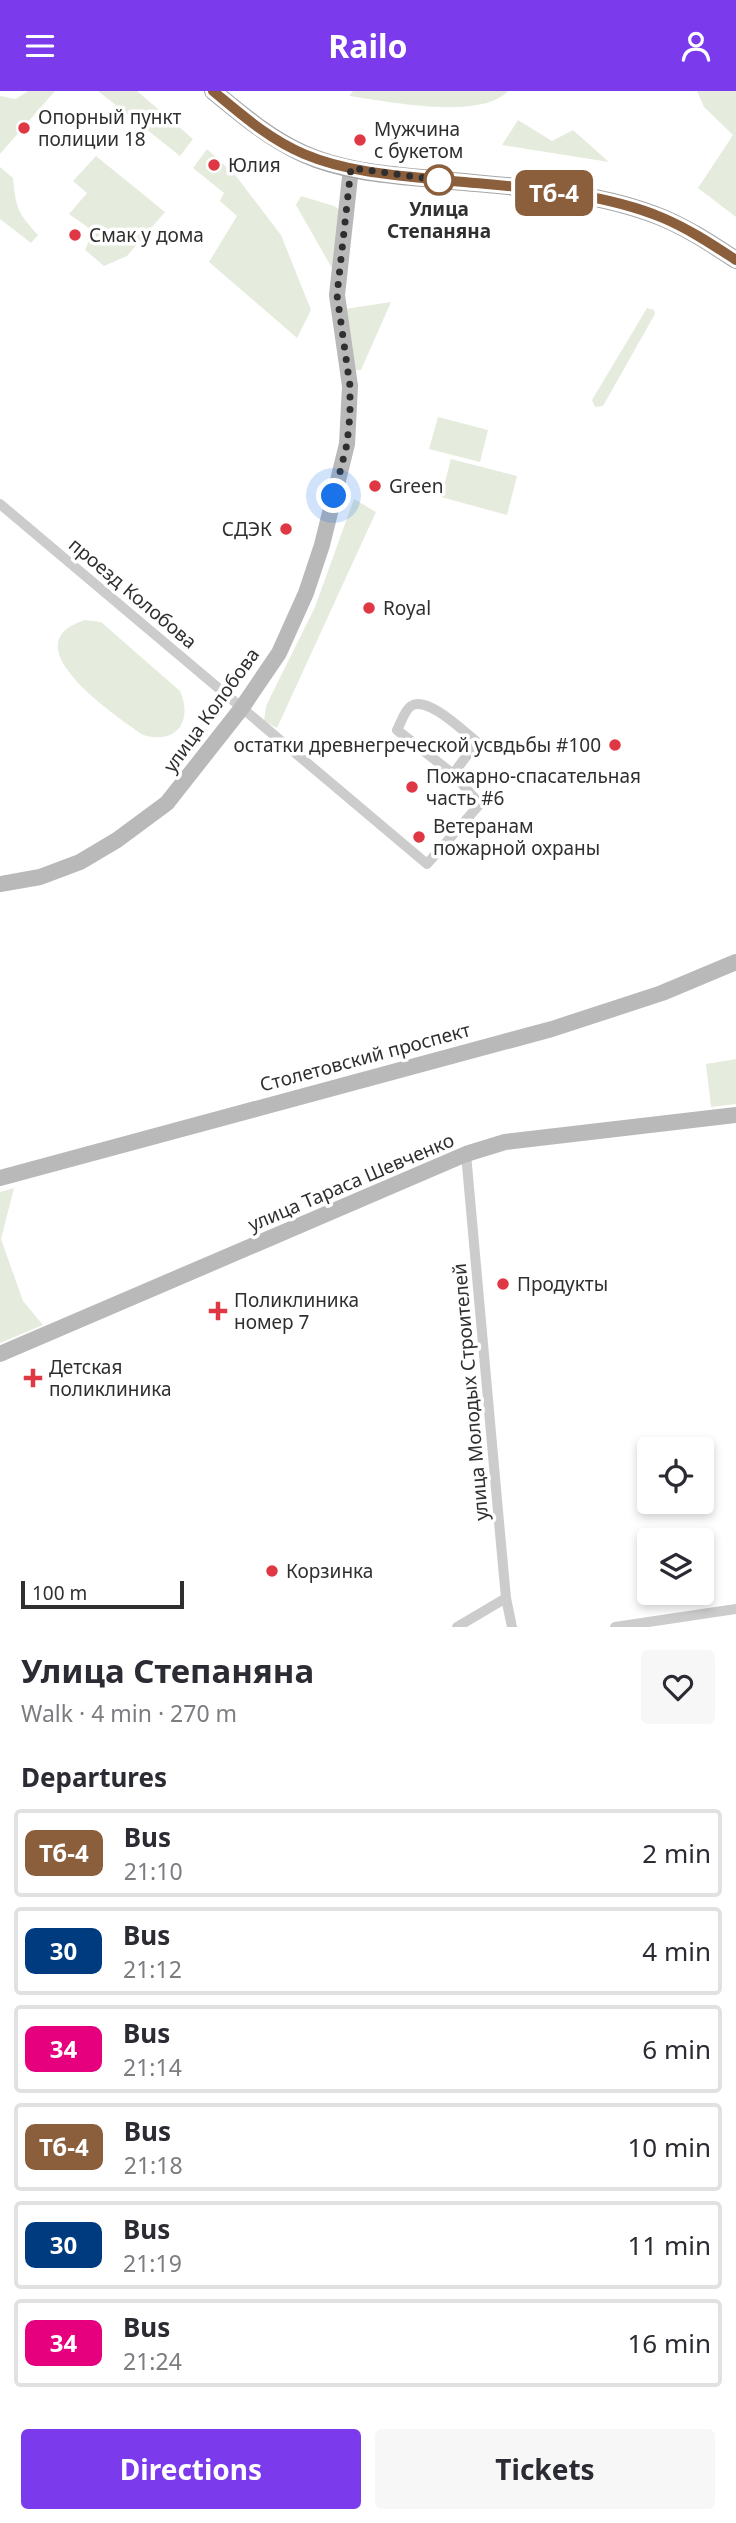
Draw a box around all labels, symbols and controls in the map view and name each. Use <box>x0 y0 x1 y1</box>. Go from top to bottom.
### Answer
text: Railo <box>328 24 408 67</box>
icon: menu <box>21 27 59 65</box>
icon: person <box>677 27 715 65</box>
place label: Опорный пункт полиции 18 <box>38 104 182 152</box>
place label: Мужчина с букетом <box>374 116 463 164</box>
marker: Опорный пункт полиции 18 <box>16 120 32 136</box>
marker: Мужчина с букетом <box>352 132 368 148</box>
place label: Юлия <box>228 152 281 178</box>
marker: Юлия <box>206 157 222 173</box>
marker: Улица Степаняна <box>424 165 454 195</box>
line badge: Тб-4 <box>505 170 603 216</box>
text: Тб-4 <box>529 176 579 209</box>
place label: Улица Степаняна <box>387 196 491 244</box>
place label: Смак у дома <box>89 222 204 248</box>
marker: Смак у дома <box>67 227 83 243</box>
place label: Green <box>389 473 443 499</box>
your location <box>316 478 351 513</box>
marker: Green <box>367 478 383 494</box>
place label: СДЭК <box>222 516 272 542</box>
marker: СДЭК <box>278 521 294 537</box>
street label: проезд Колобова <box>63 532 203 654</box>
place label: Royal <box>383 595 431 621</box>
marker: Royal <box>361 600 377 616</box>
street label: улица Колобова <box>157 643 265 777</box>
place label: остатки древнегреческой усвдьбы #100 <box>234 732 601 758</box>
marker: остатки древнегреческой усвдьбы #100 <box>607 737 623 753</box>
place label: Пожарно-спасательная часть #6 <box>426 763 641 811</box>
marker: Пожарно-спасательная часть #6 <box>404 779 420 795</box>
place label: Ветеранам пожарной охраны <box>433 813 600 861</box>
marker: Ветеранам пожарной охраны <box>411 829 427 845</box>
street label: Столетовский проспект <box>257 1016 473 1098</box>
street label: улица Тараса Шевченко <box>244 1127 458 1237</box>
street label: улица Молодых Строителей <box>446 1262 494 1522</box>
place label: Продукты <box>517 1271 608 1297</box>
marker: Продукты <box>495 1276 511 1292</box>
place label: Поликлиника номер 7 <box>234 1287 359 1335</box>
marker: Поликлиника номер 7 <box>208 1301 228 1321</box>
place label: Детская поликлиника <box>49 1354 172 1402</box>
marker: Детская поликлиника <box>23 1368 43 1388</box>
map controls <box>637 1437 714 1605</box>
button: locate <box>637 1437 714 1514</box>
button: layers <box>637 1528 714 1605</box>
place label: Корзинка <box>286 1558 373 1584</box>
marker: Корзинка <box>264 1563 280 1579</box>
scale bar <box>21 1578 184 1610</box>
text: 100 m <box>32 1580 87 1606</box>
text: Улица Степаняна <box>21 1648 314 1693</box>
button: heart <box>641 1650 715 1724</box>
text: Walk · 4 min · 270 m <box>21 1697 237 1729</box>
text: Departures <box>21 1759 167 1795</box>
text: Bus <box>124 1819 171 1855</box>
text: 2 min <box>642 1835 711 1871</box>
text: Тб-4 <box>39 1836 89 1869</box>
text: 21:10 <box>124 1855 183 1887</box>
text: Bus <box>123 1917 170 1953</box>
text: 4 min <box>642 1933 711 1969</box>
text: 30 <box>50 1934 77 1967</box>
text: 21:12 <box>123 1953 182 1985</box>
text: Bus <box>123 2015 170 2051</box>
text: 6 min <box>642 2031 711 2067</box>
text: 34 <box>50 2032 77 2065</box>
text: 21:14 <box>123 2051 182 2083</box>
text: Bus <box>124 2113 171 2149</box>
text: 10 min <box>627 2129 711 2165</box>
text: Тб-4 <box>39 2130 89 2163</box>
text: 21:18 <box>124 2149 183 2181</box>
text: Bus <box>123 2211 170 2247</box>
text: 11 min <box>627 2227 711 2263</box>
text: 30 <box>50 2228 77 2261</box>
text: 21:19 <box>123 2247 182 2279</box>
text: Bus <box>123 2309 170 2345</box>
text: 16 min <box>627 2325 711 2361</box>
text: 34 <box>50 2326 77 2359</box>
text: 21:24 <box>123 2345 182 2377</box>
button: Directions <box>21 2429 361 2509</box>
button: Tickets <box>375 2429 715 2509</box>

